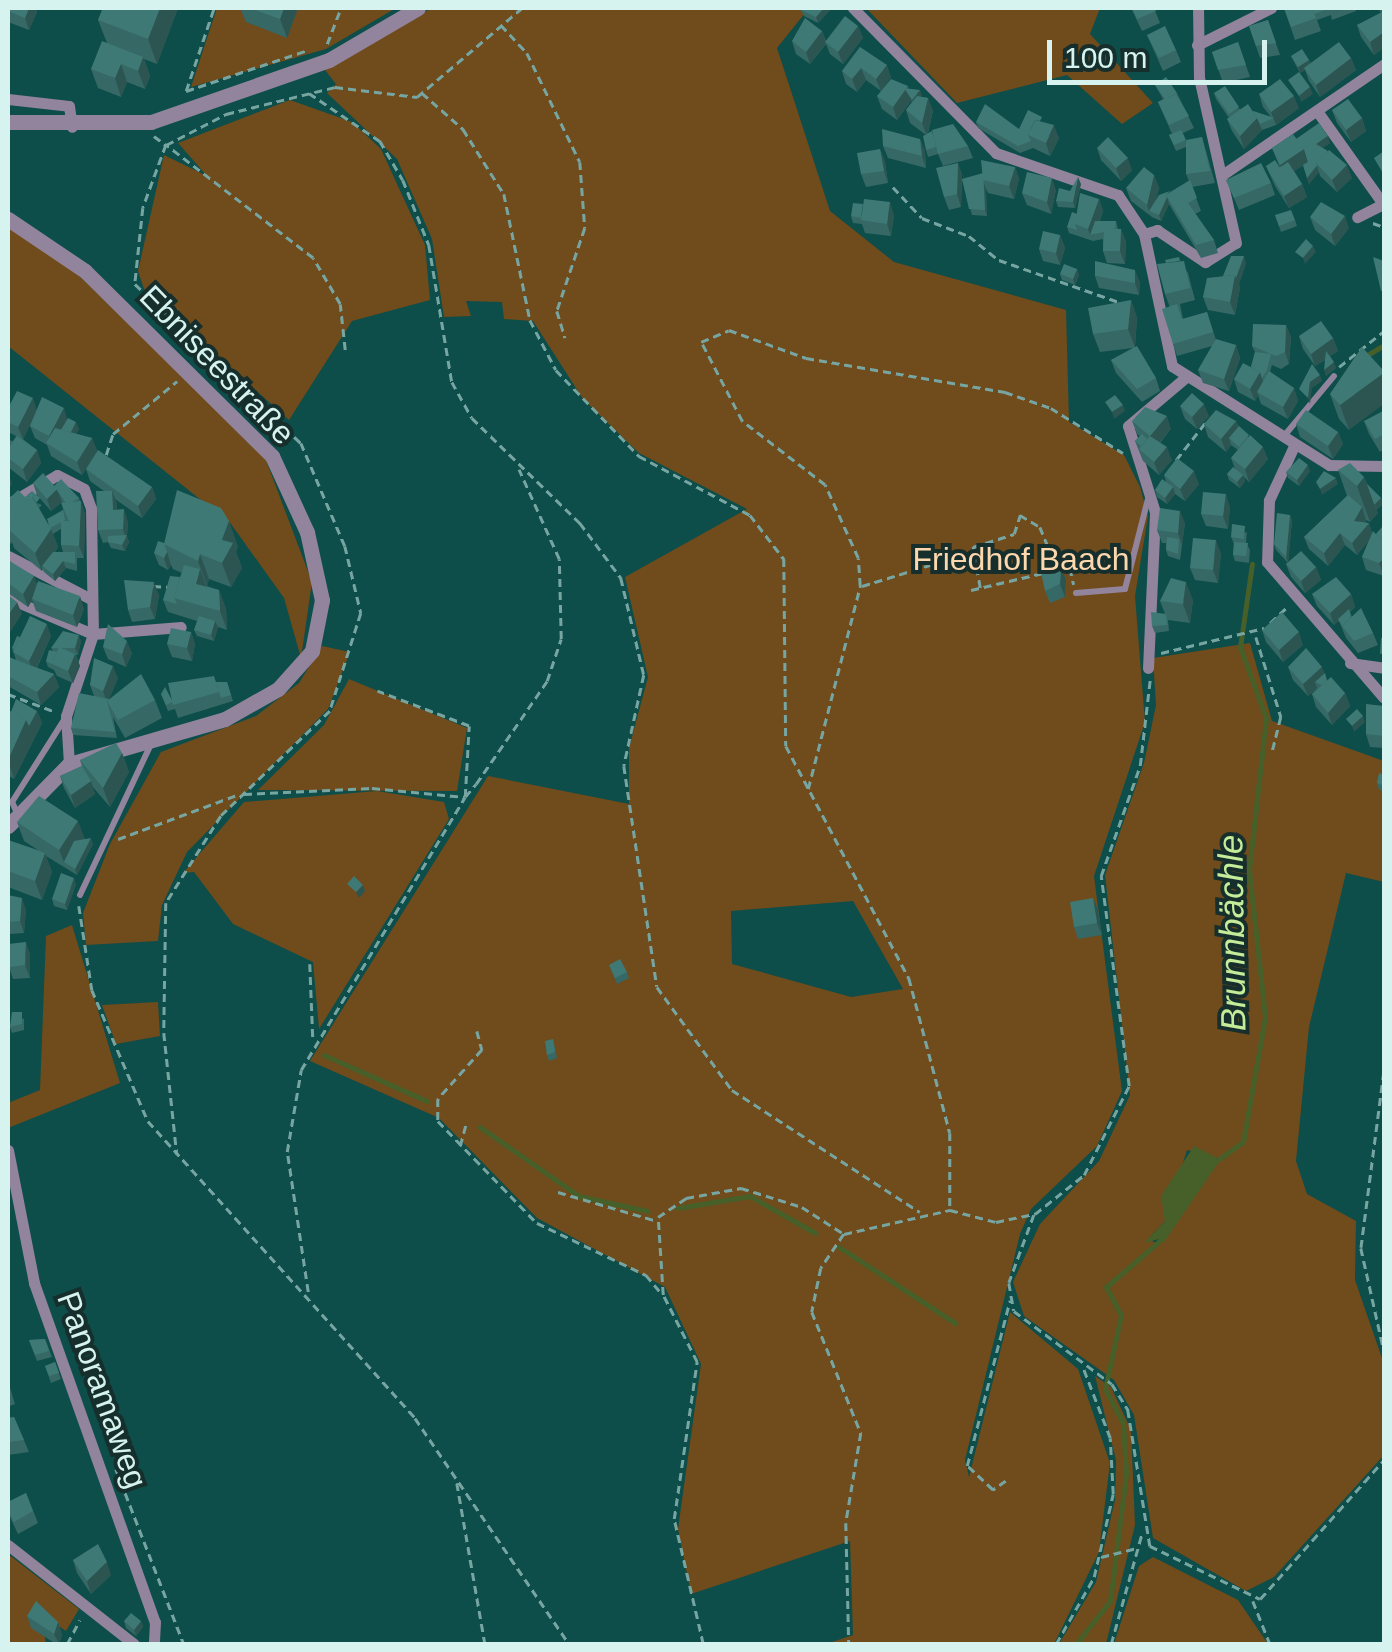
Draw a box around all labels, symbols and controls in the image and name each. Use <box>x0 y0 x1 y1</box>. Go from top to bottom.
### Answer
scale bar <box>1052 20 1272 82</box>
text: 100 m <box>1064 41 1147 74</box>
street label: Ebniseestraße <box>132 277 302 453</box>
park label: Friedhof Baach <box>912 540 1130 578</box>
water label: Brunnbächle <box>1209 834 1255 1032</box>
street label: Panoramaweg <box>49 1286 155 1494</box>

